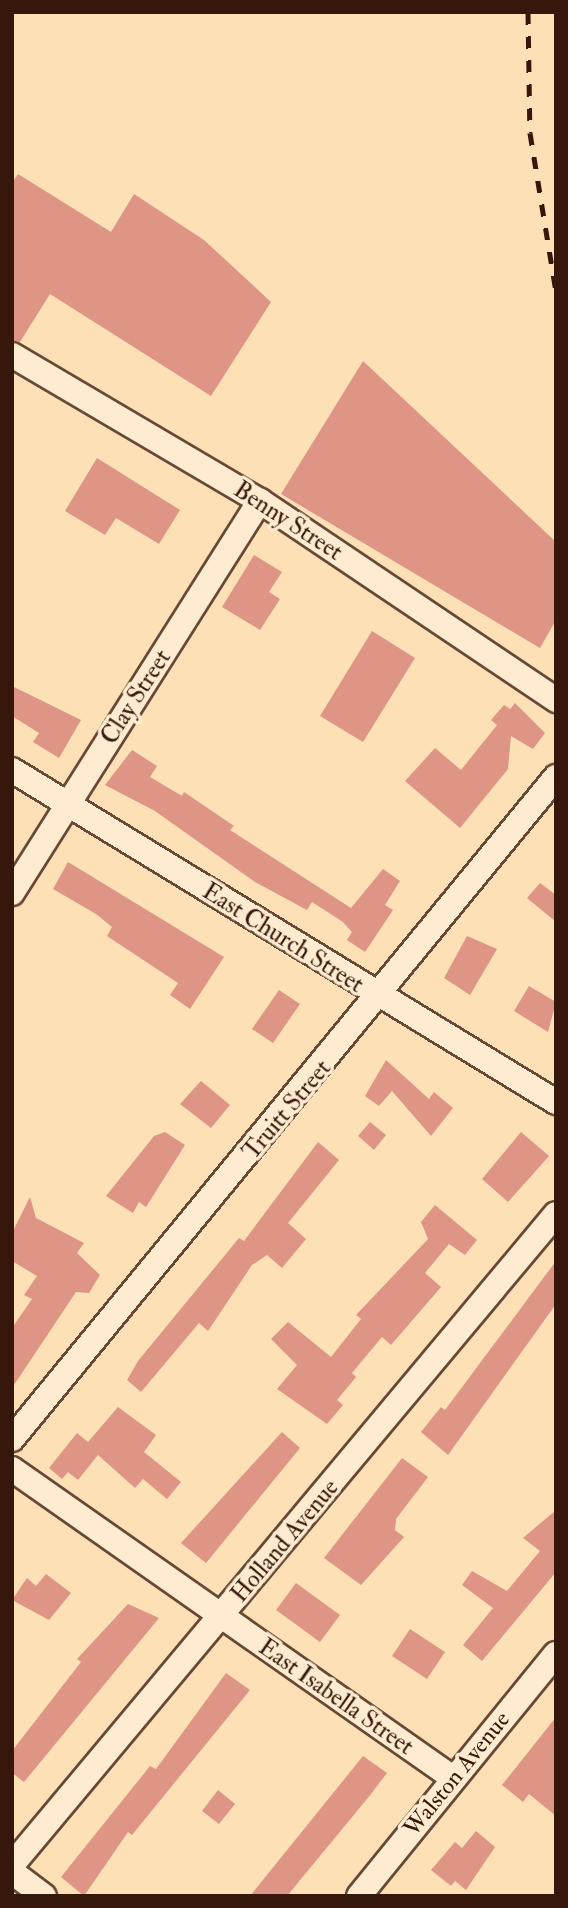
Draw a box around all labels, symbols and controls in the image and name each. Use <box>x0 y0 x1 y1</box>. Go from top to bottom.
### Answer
street label: Benny Street <box>228 475 348 567</box>
street label: Clay Street <box>95 644 177 750</box>
street label: East Church Street <box>197 877 369 999</box>
street label: Truitt Street <box>237 1054 337 1166</box>
street label: Holland Avenue <box>225 1474 345 1608</box>
street label: East Isabella Street <box>253 1633 419 1761</box>
street label: Walston Avenue <box>398 1706 516 1842</box>

